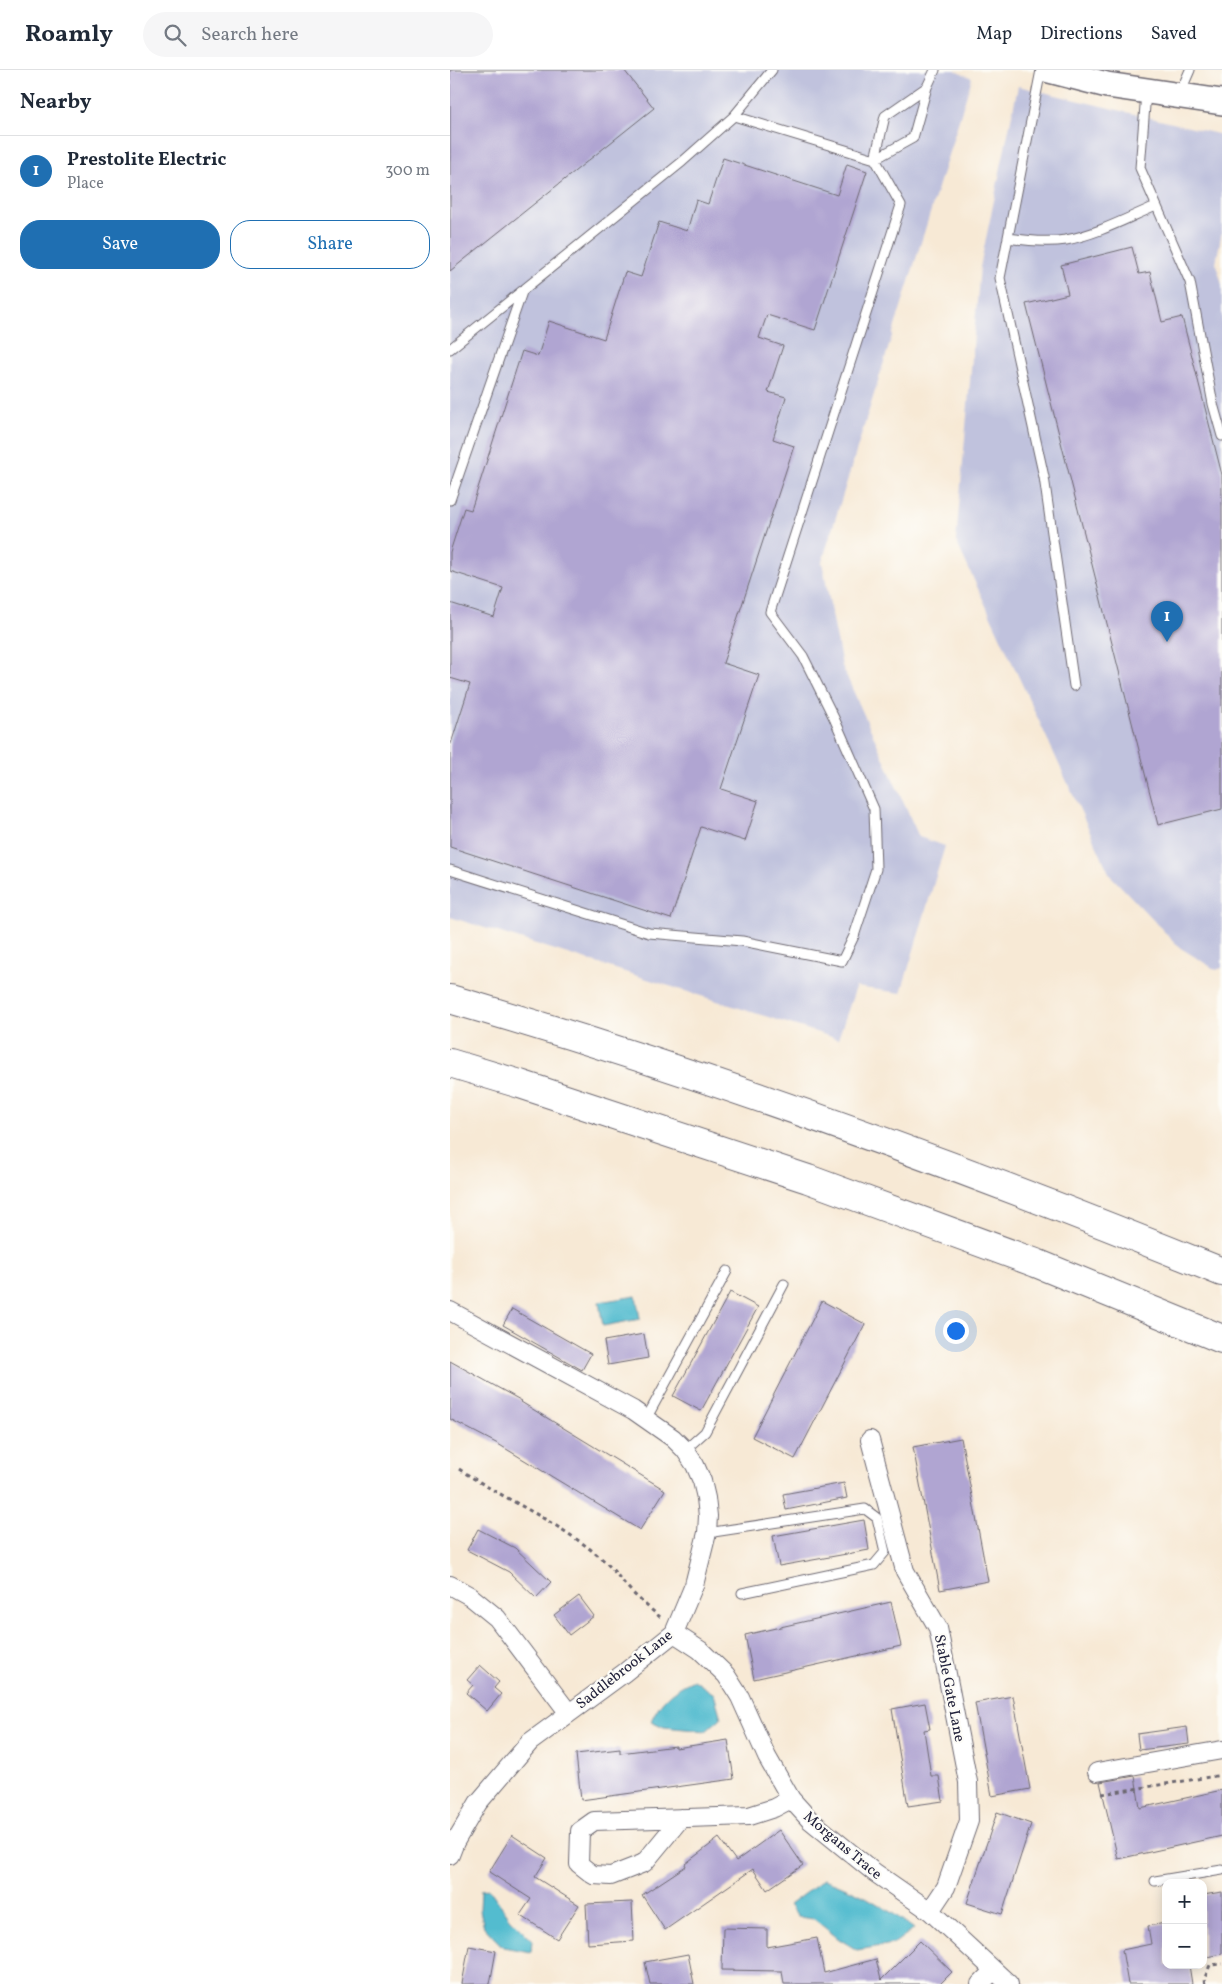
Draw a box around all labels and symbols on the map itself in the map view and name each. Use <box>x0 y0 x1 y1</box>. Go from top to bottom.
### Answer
pin: 1 <box>1151 601 1183 642</box>
your location <box>943 1318 969 1344</box>
street label: Saddlebrook Lane <box>572 1626 678 1715</box>
street label: Stable Gate Lane <box>928 1633 969 1744</box>
street label: Morgans Trace <box>798 1807 886 1885</box>

